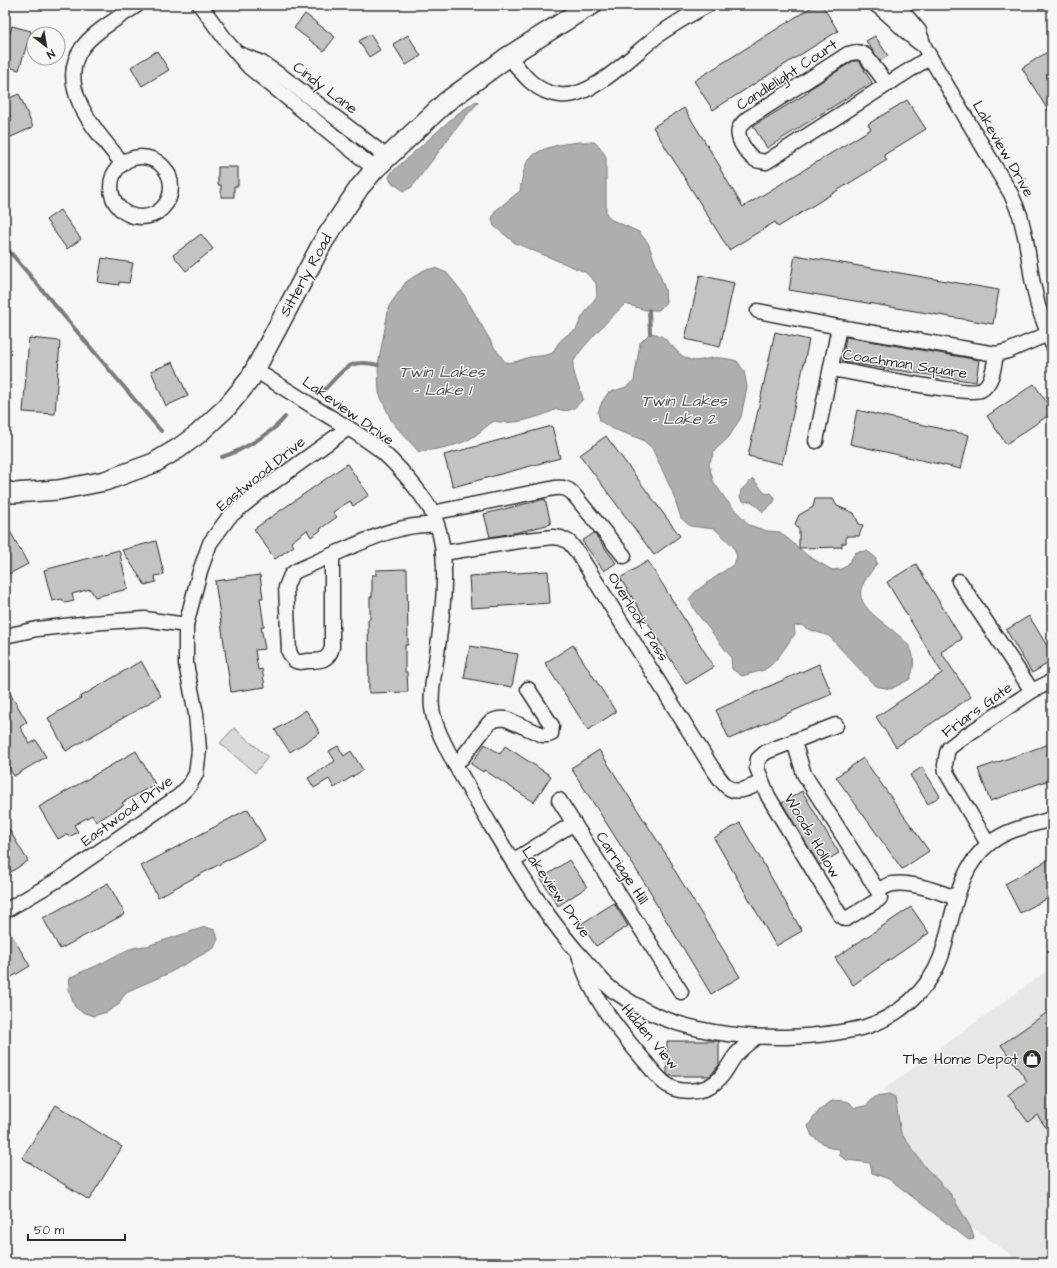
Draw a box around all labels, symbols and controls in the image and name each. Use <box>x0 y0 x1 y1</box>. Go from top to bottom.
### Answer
north arrow <box>26 26 66 66</box>
street label: Candlelight Court <box>732 34 842 116</box>
text: N <box>44 46 58 62</box>
street label: Cindy Lane <box>288 57 362 120</box>
street label: Lakeview Drive <box>967 97 1039 201</box>
street label: Sitterly Road <box>275 230 338 321</box>
street label: Coachman Square <box>841 344 969 384</box>
water label: Twin Lakes - Lake 1 <box>399 361 486 401</box>
street label: Lakeview Drive <box>298 371 398 451</box>
water label: Twin Lakes - Lake 2 <box>641 390 728 430</box>
street label: Eastwood Drive <box>212 432 310 516</box>
street label: Overlook Pass <box>602 569 674 666</box>
street label: Friars Gate <box>937 677 1017 743</box>
street label: Eastwood Drive <box>77 770 177 852</box>
street label: Woods Hollow <box>779 790 845 882</box>
street label: Carriage Hill <box>590 828 653 909</box>
street label: Lakeview Drive <box>516 842 596 942</box>
street label: Hidden View <box>616 1000 684 1074</box>
shop icon: The Home Depot <box>1021 1048 1043 1070</box>
place label: The Home Depot <box>903 1049 1018 1070</box>
scale bar <box>28 1216 125 1242</box>
text: 50 m <box>34 1222 65 1239</box>

